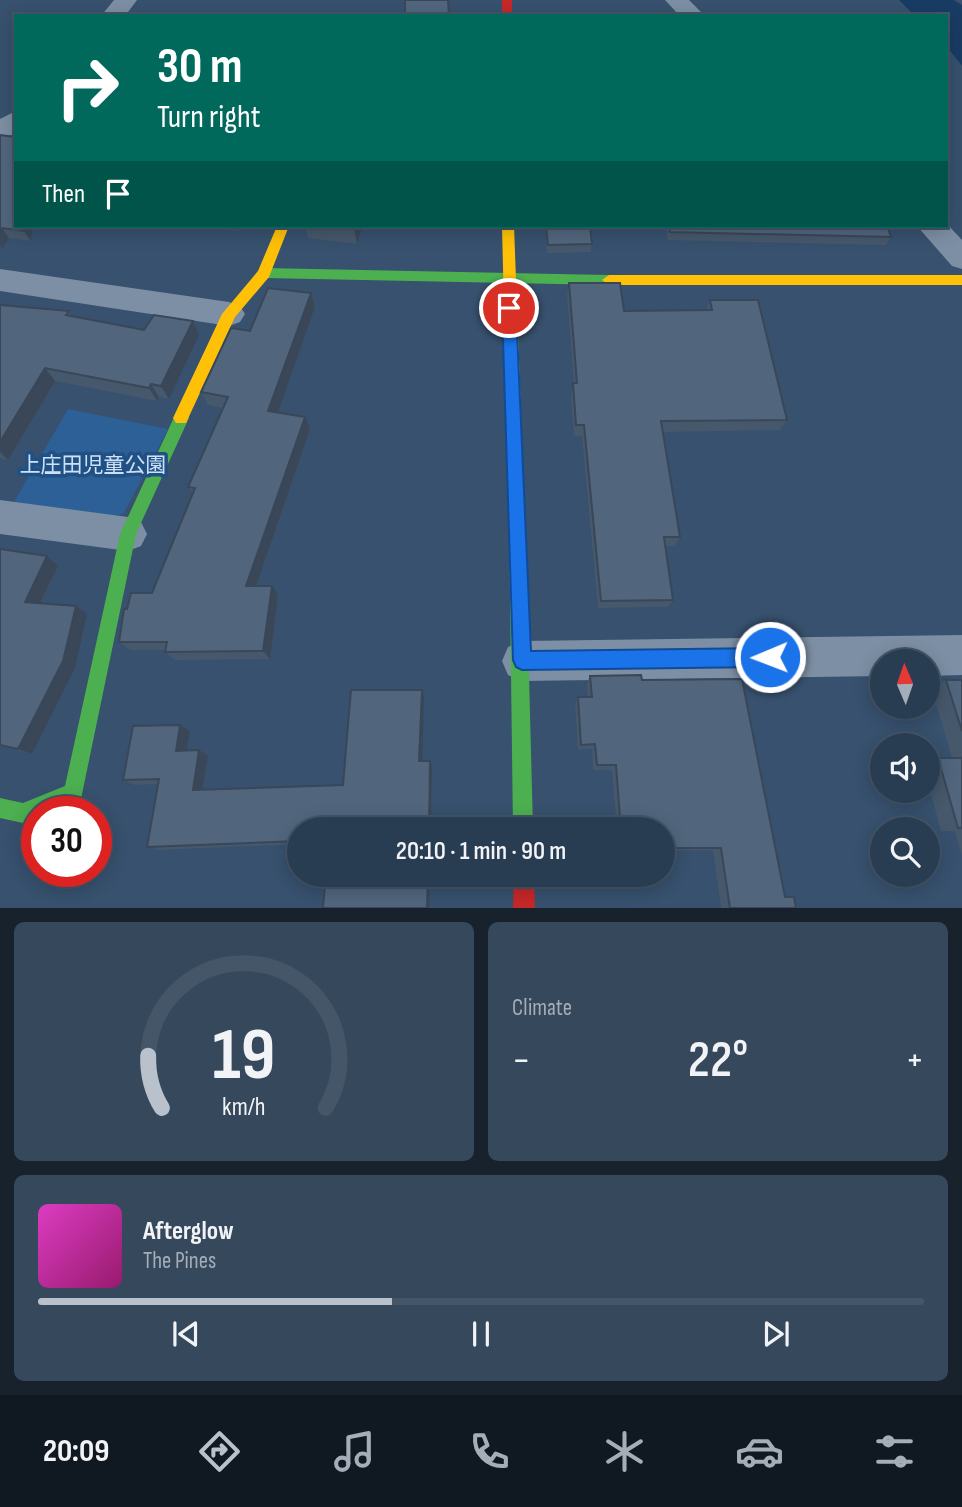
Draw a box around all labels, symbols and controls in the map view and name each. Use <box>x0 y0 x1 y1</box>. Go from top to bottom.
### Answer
text: 30 m <box>157 38 242 97</box>
icon: right <box>42 42 133 133</box>
text: Turn right <box>157 98 261 137</box>
icon: arrive <box>99 175 137 213</box>
text: Then <box>42 179 85 210</box>
pin <box>479 278 539 338</box>
icon: arrive <box>490 289 528 327</box>
park label: 上庄田児童公園 <box>20 453 167 478</box>
position arrow <box>733 620 807 694</box>
north arrow <box>870 649 940 719</box>
map controls <box>870 649 940 887</box>
button: sound <box>870 733 940 803</box>
speed limit sign: 30 <box>21 796 112 887</box>
button: search <box>870 817 940 887</box>
text: 20:10 · 1 min · 90 m <box>396 836 566 867</box>
text: Climate <box>512 994 572 1022</box>
text: 19 <box>212 1012 276 1100</box>
text: 22° <box>688 1029 748 1092</box>
text: − <box>512 1038 531 1083</box>
text: + <box>905 1038 924 1083</box>
text: km/h <box>222 1091 266 1122</box>
text: Afterglow <box>143 1216 234 1247</box>
text: The Pines <box>143 1247 216 1275</box>
icon: previous <box>167 1315 205 1353</box>
icon: pause <box>462 1315 500 1353</box>
icon: next <box>757 1315 795 1353</box>
icon: directions <box>195 1427 244 1476</box>
icon: music <box>330 1427 379 1476</box>
icon: phone <box>465 1427 514 1476</box>
icon: climate <box>600 1427 649 1476</box>
icon: car <box>735 1427 784 1476</box>
icon: filters <box>870 1427 919 1476</box>
text: 20:09 <box>43 1432 109 1471</box>

